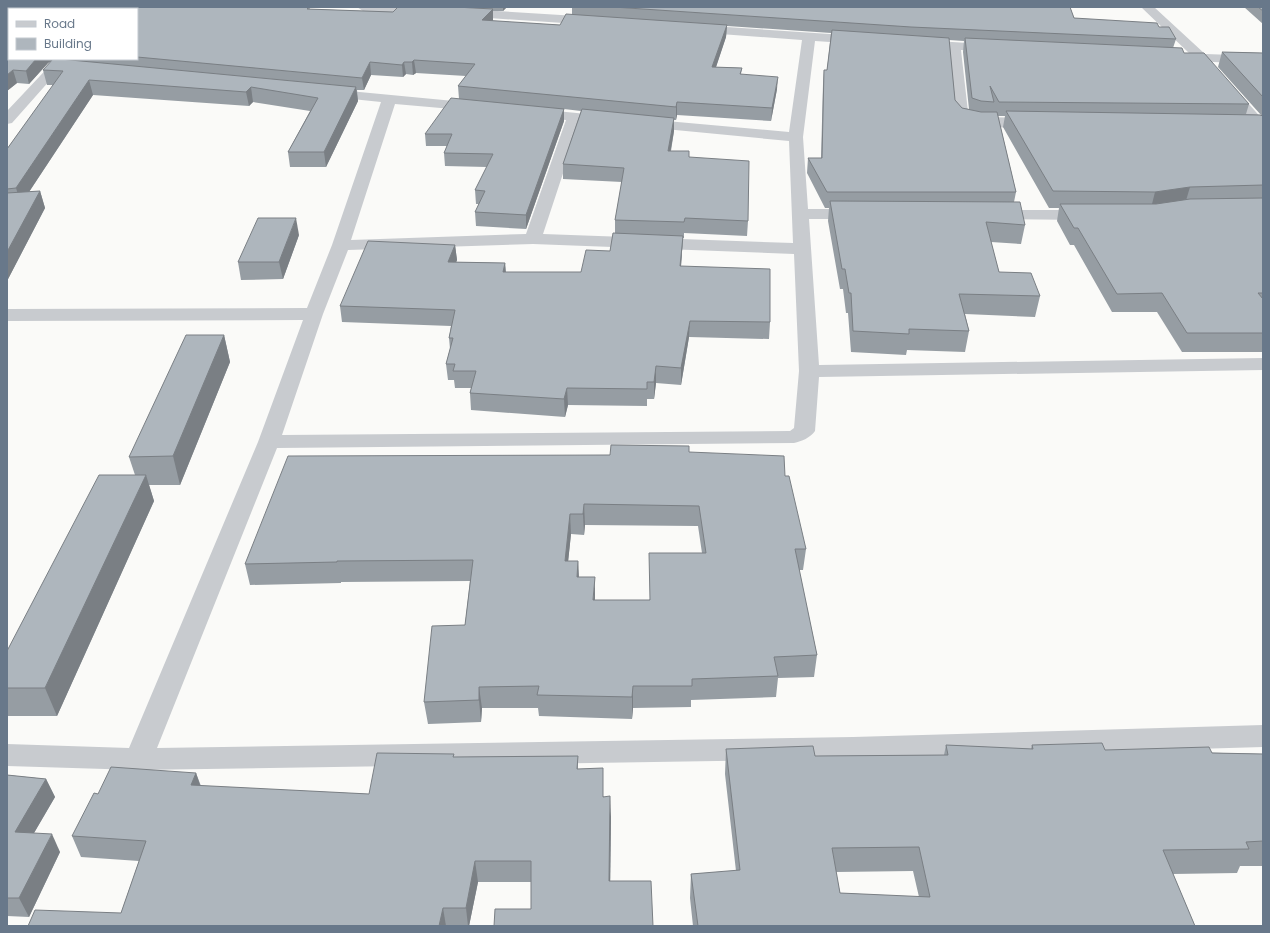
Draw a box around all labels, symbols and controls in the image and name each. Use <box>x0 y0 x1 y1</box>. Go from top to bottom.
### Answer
legend <box>8 8 138 60</box>
text: Road <box>44 15 75 32</box>
text: Building <box>44 35 92 52</box>

